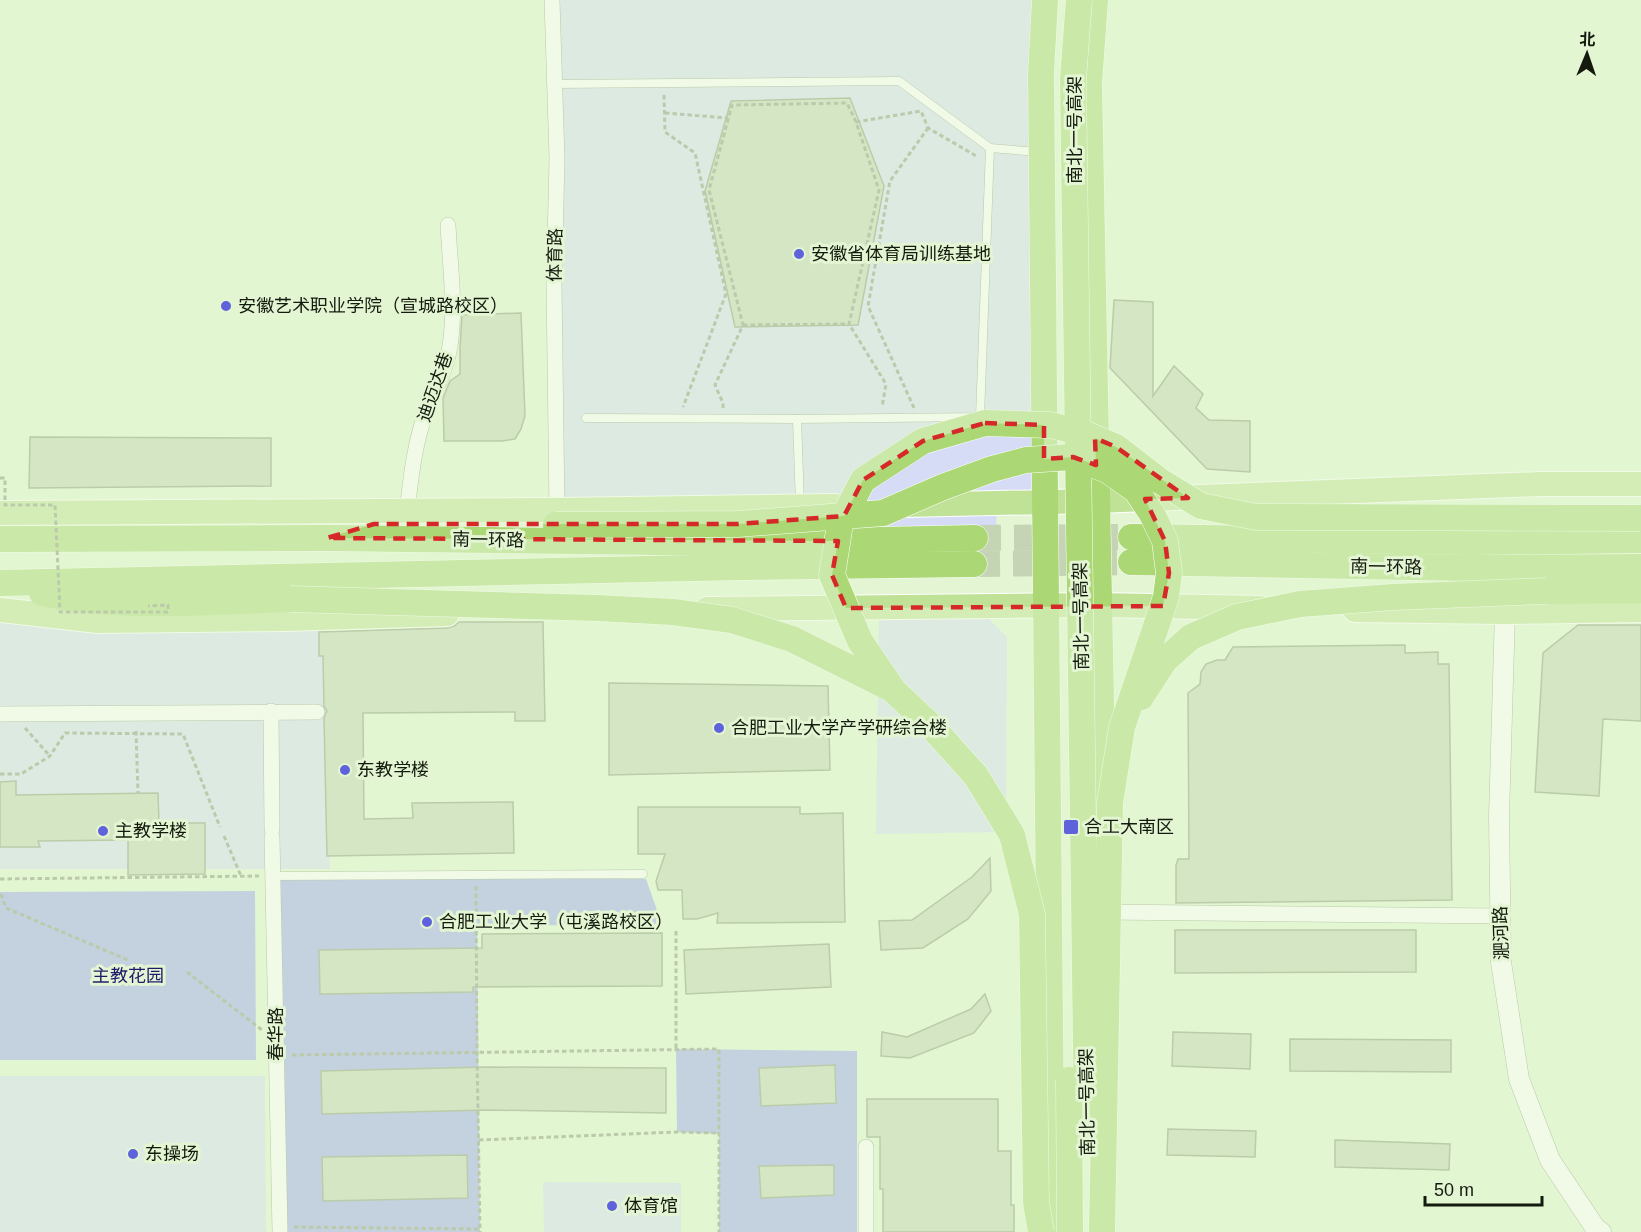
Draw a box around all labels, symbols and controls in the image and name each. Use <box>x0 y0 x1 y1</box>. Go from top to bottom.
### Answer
north arrow <box>1557 24 1617 84</box>
text: 北 <box>1579 31 1596 48</box>
street label: 南北一号高架 <box>1065 76 1085 184</box>
street label: 体育路 <box>545 228 565 282</box>
place label: 安徽省体育局训练基地 <box>811 244 991 264</box>
marker: 安徽省体育局训练基地 <box>792 247 806 261</box>
place label: 安徽艺术职业学院（宣城路校区） <box>238 296 508 316</box>
marker: 安徽艺术职业学院（宣城路校区） <box>219 299 233 313</box>
street label: 迪迈达巷 <box>414 350 456 424</box>
street label: 南一环路 <box>452 529 524 551</box>
street label: 南一环路 <box>1350 556 1422 578</box>
street label: 南北一号高架 <box>1070 562 1092 670</box>
place label: 合肥工业大学产学研综合楼 <box>731 718 947 738</box>
marker: 合肥工业大学产学研综合楼 <box>712 721 726 735</box>
place label: 东教学楼 <box>357 760 429 780</box>
marker: 东教学楼 <box>338 763 352 777</box>
place label: 合工大南区 <box>1084 817 1174 837</box>
marker: 合工大南区 <box>1062 818 1080 836</box>
place label: 主教学楼 <box>115 821 187 841</box>
marker: 主教学楼 <box>96 824 110 838</box>
street label: 淝河路 <box>1490 906 1512 960</box>
place label: 合肥工业大学（屯溪路校区） <box>439 912 673 932</box>
marker: 合肥工业大学（屯溪路校区） <box>420 915 434 929</box>
park label: 主教花园 <box>92 966 164 986</box>
street label: 春华路 <box>266 1007 286 1061</box>
street label: 南北一号高架 <box>1076 1048 1098 1156</box>
place label: 东操场 <box>145 1144 199 1164</box>
marker: 东操场 <box>126 1147 140 1161</box>
scale bar <box>1425 1169 1542 1207</box>
text: 50 m <box>1434 1180 1474 1200</box>
place label: 体育馆 <box>624 1196 678 1216</box>
marker: 体育馆 <box>605 1199 619 1213</box>

